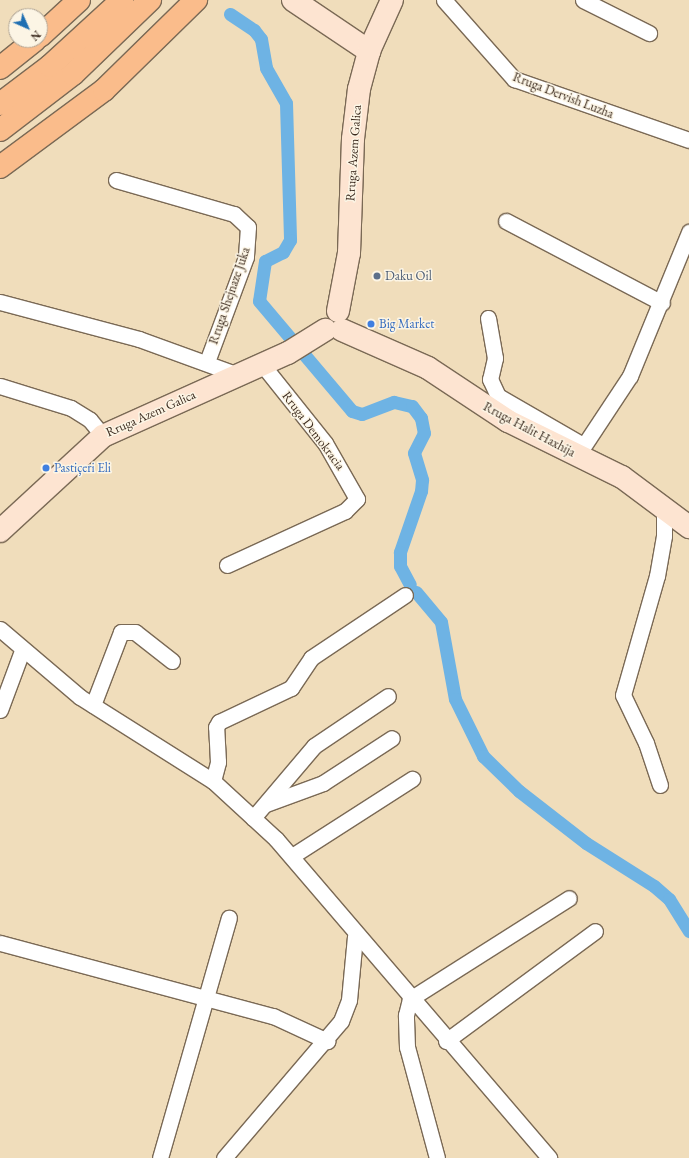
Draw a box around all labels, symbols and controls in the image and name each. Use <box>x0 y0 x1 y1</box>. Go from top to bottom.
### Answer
north arrow <box>8 8 48 48</box>
text: N <box>28 28 44 44</box>
street label: Rruga Dervish Luzha <box>510 70 616 122</box>
street label: Rruga Azem Galica <box>343 104 365 202</box>
street label: Rruga Shejnaze Juka <box>206 245 254 347</box>
place label: Daku Oil <box>385 268 432 284</box>
marker: Daku Oil <box>372 271 382 281</box>
place label: Big Market <box>379 316 434 332</box>
marker: Big Market <box>366 319 376 329</box>
street label: Rruga Azem Galica <box>104 387 198 441</box>
street label: Rruga Demokracia <box>278 389 348 473</box>
street label: Rruga Halit Haxhija <box>480 399 578 461</box>
place label: Pastiçeri Eli <box>54 460 111 476</box>
marker: Pastiçeri Eli <box>41 463 51 473</box>

